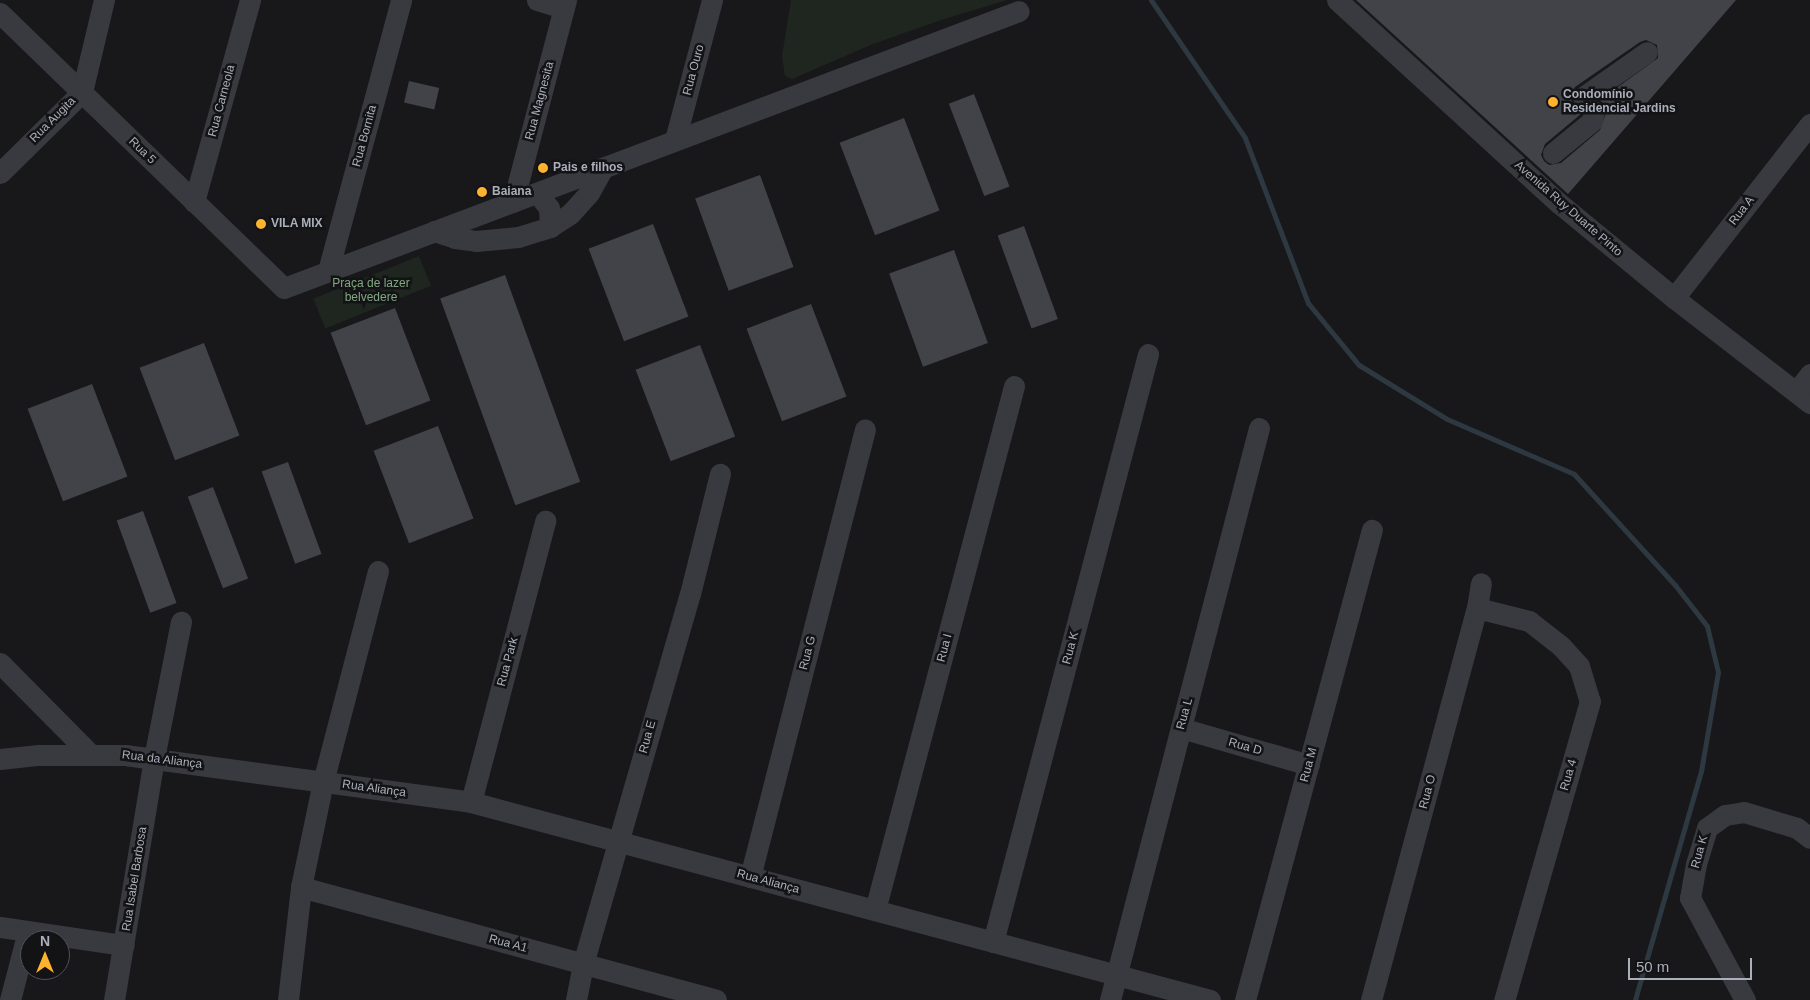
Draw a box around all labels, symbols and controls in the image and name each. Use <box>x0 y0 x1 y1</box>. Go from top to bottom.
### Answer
street label: Rua Ouro <box>680 43 708 97</box>
street label: Rua Magnesita <box>523 60 557 142</box>
street label: Rua Carneola <box>205 63 239 139</box>
place label: Condomínio Residencial Jardins <box>1563 88 1676 116</box>
street label: Rua Augita <box>27 94 79 146</box>
marker: Condomínio Residencial Jardins <box>1547 96 1559 108</box>
street label: Rua Bornita <box>350 104 380 168</box>
street label: Rua 5 <box>125 135 159 167</box>
street label: Avenida Ruy Duarte Pinto <box>1511 158 1625 260</box>
place label: Pais e filhos <box>553 161 623 175</box>
marker: Pais e filhos <box>537 162 549 174</box>
place label: Baiana <box>492 185 531 199</box>
marker: Baiana <box>476 186 488 198</box>
street label: Rua A <box>1726 193 1758 229</box>
place label: VILA MIX <box>271 217 323 231</box>
marker: VILA MIX <box>255 218 267 230</box>
park label: Praça de lazer belvedere <box>332 277 410 305</box>
street label: Rua K <box>1060 630 1082 666</box>
street label: Rua I <box>934 632 956 664</box>
street label: Rua G <box>797 634 819 672</box>
street label: Rua Park <box>495 636 521 688</box>
street label: Rua L <box>1174 697 1196 731</box>
street label: Rua E <box>636 719 660 755</box>
street label: Rua D <box>1227 735 1263 759</box>
street label: Rua M <box>1297 746 1321 784</box>
street label: Rua da Aliança <box>121 748 203 772</box>
street label: Rua 4 <box>1558 758 1580 792</box>
street label: Rua O <box>1417 773 1439 811</box>
street label: Rua Aliança <box>341 777 407 801</box>
street label: Rua Isabel Barbosa <box>120 826 150 932</box>
street label: Rua K <box>1688 834 1712 870</box>
street label: Rua Aliança <box>735 867 801 897</box>
north arrow <box>20 930 70 980</box>
street label: Rua A1 <box>487 932 529 956</box>
text: N <box>40 933 50 949</box>
scale bar <box>1630 948 1754 980</box>
text: 50 m <box>1636 958 1669 975</box>

